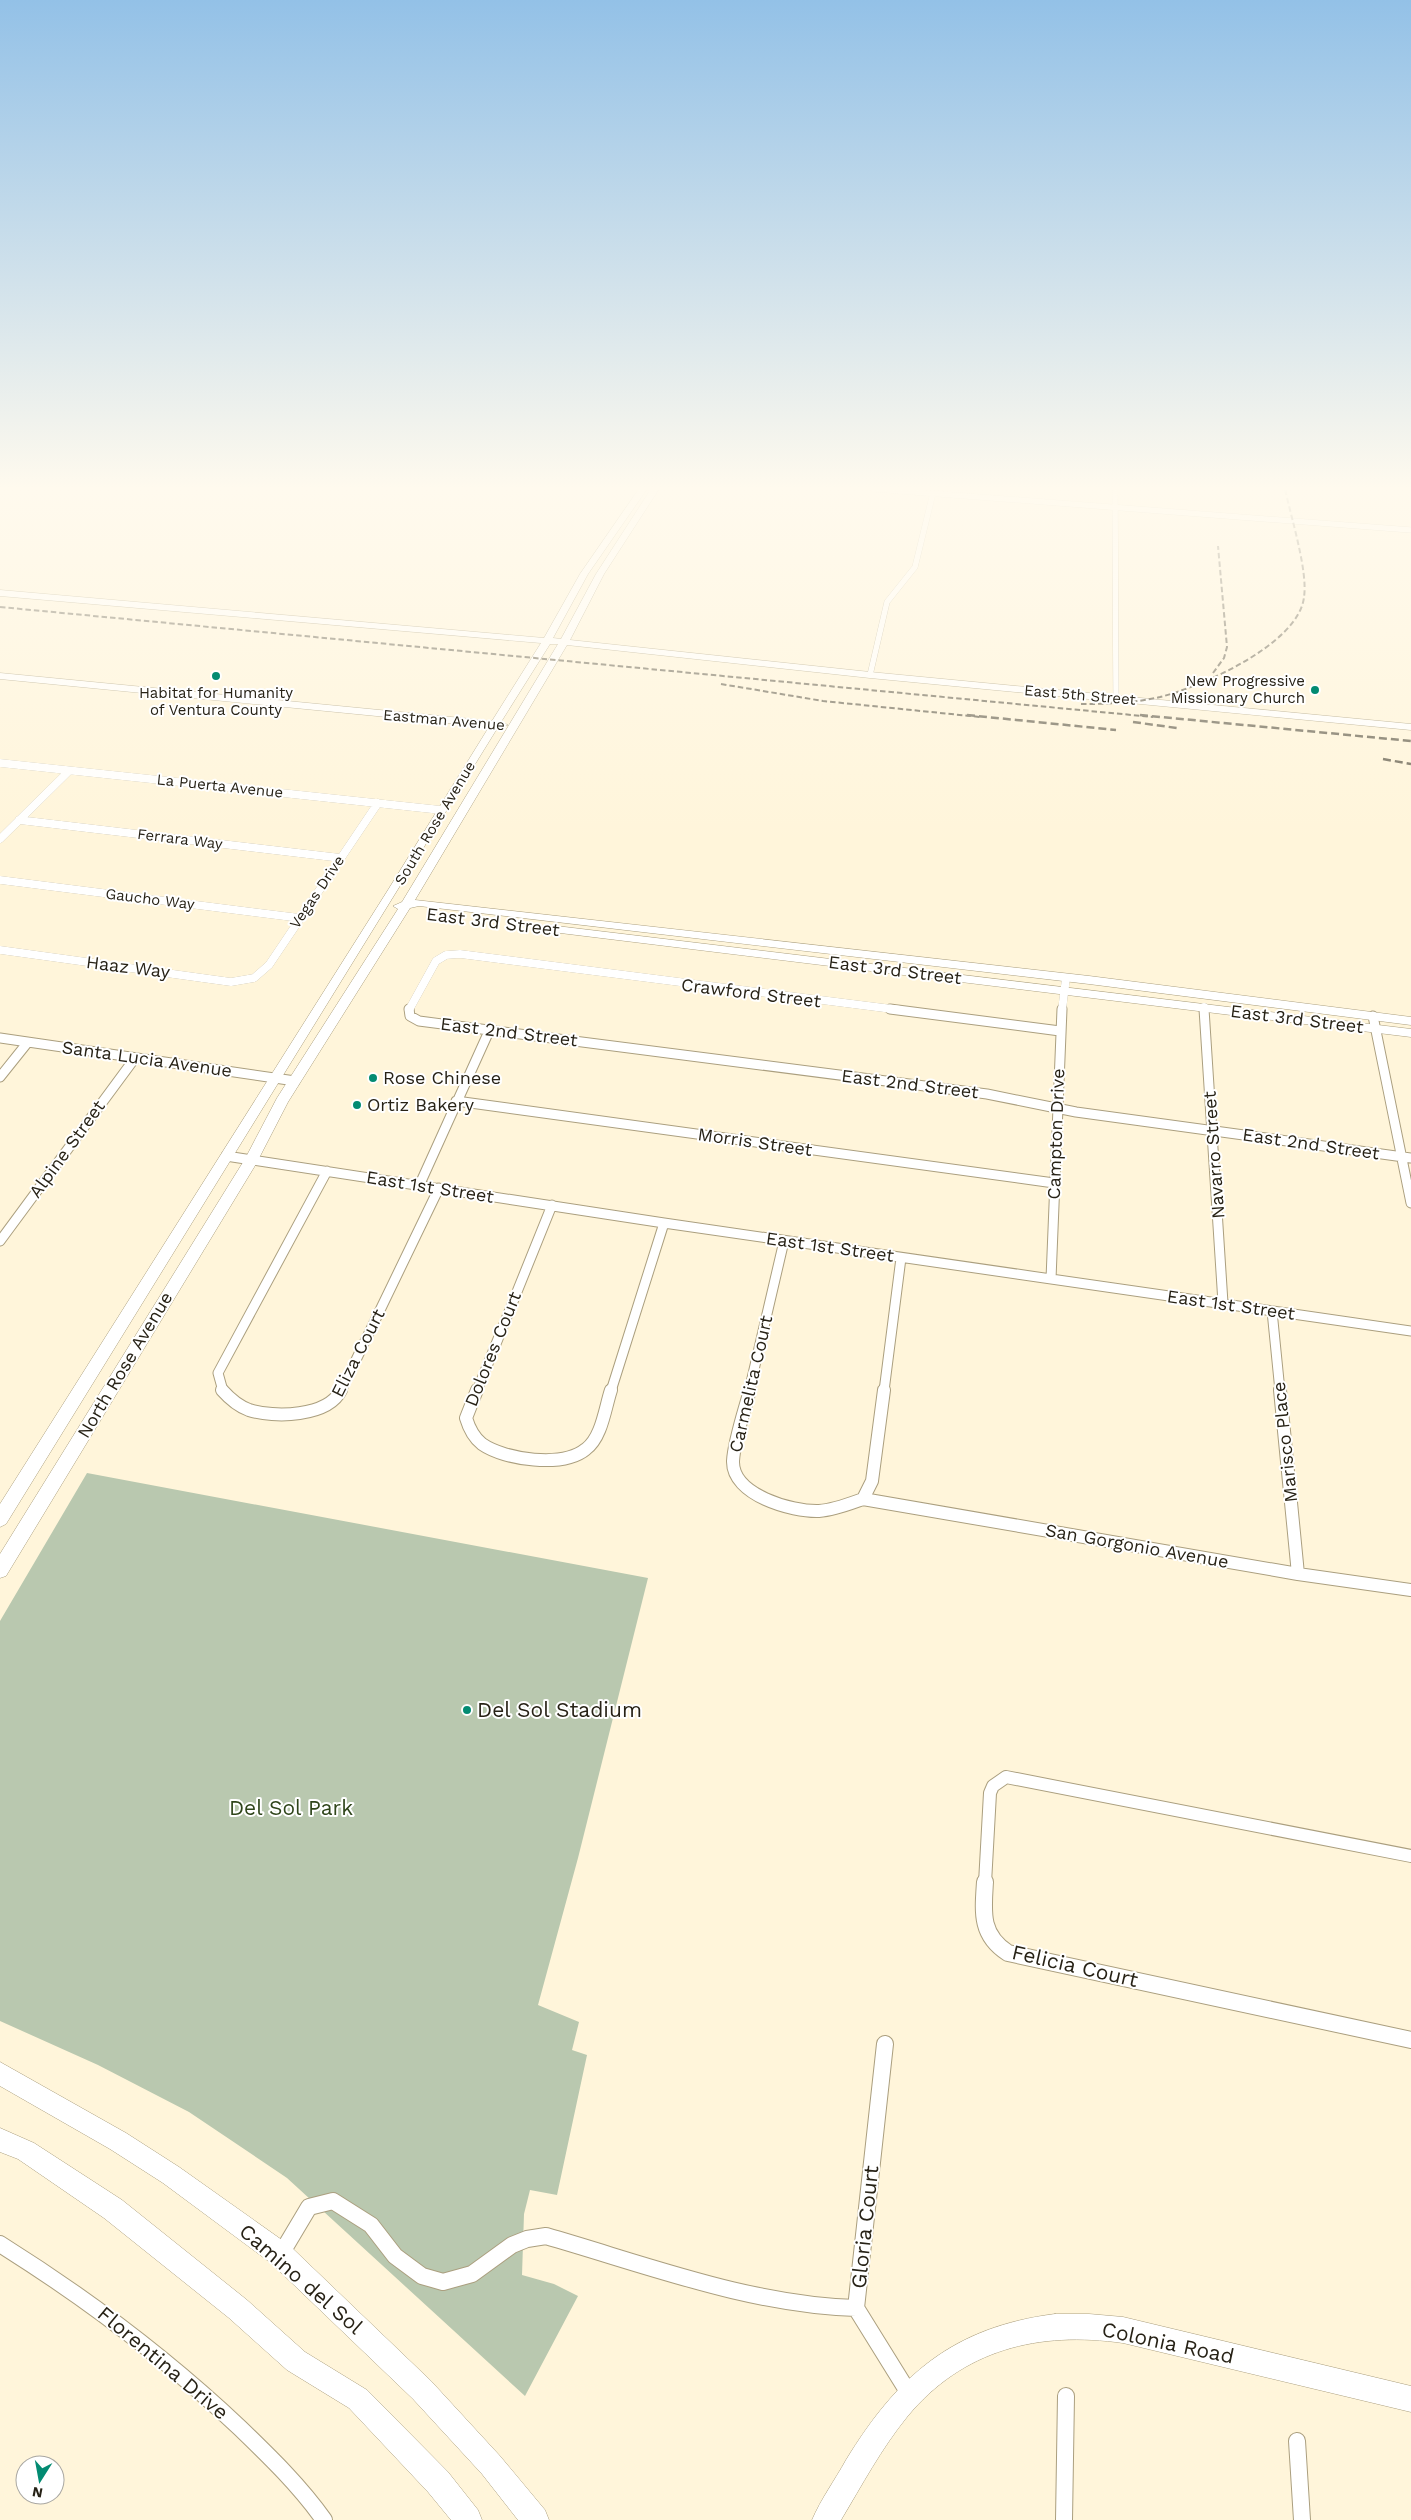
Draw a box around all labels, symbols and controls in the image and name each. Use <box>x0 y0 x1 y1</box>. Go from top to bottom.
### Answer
marker: Habitat for Humanity of Ventura County <box>210 670 222 682</box>
place label: New Progressive Missionary Church <box>1171 672 1305 707</box>
street label: East 5th Street <box>1023 681 1137 709</box>
place label: Habitat for Humanity of Ventura County <box>139 684 293 719</box>
marker: New Progressive Missionary Church <box>1309 684 1321 696</box>
street label: Eastman Avenue <box>382 706 506 734</box>
street label: South Rose Avenue <box>391 758 479 888</box>
street label: La Puerta Avenue <box>156 770 284 802</box>
street label: Ferrara Way <box>136 825 224 853</box>
street label: Vegas Drive <box>286 852 348 932</box>
street label: Gaucho Way <box>104 885 196 913</box>
street label: East 3rd Street <box>425 903 561 940</box>
street label: Haaz Way <box>85 951 172 982</box>
street label: East 3rd Street <box>827 951 963 988</box>
street label: Crawford Street <box>680 974 823 1012</box>
street label: East 3rd Street <box>1229 1000 1365 1037</box>
street label: East 2nd Street <box>439 1013 579 1050</box>
street label: Santa Lucia Avenue <box>61 1036 233 1081</box>
street label: East 2nd Street <box>840 1065 980 1102</box>
place label: Rose Chinese <box>383 1067 501 1088</box>
street label: Campton Drive <box>1043 1068 1068 1200</box>
marker: Rose Chinese <box>367 1072 379 1084</box>
street label: Navarro Street <box>1199 1090 1228 1220</box>
place label: Ortiz Bakery <box>367 1094 475 1115</box>
street label: Alpine Street <box>24 1096 109 1202</box>
marker: Ortiz Bakery <box>351 1099 363 1111</box>
street label: Morris Street <box>697 1123 814 1160</box>
street label: East 2nd Street <box>1241 1123 1381 1164</box>
street label: East 1st Street <box>365 1166 496 1207</box>
street label: East 1st Street <box>765 1227 896 1266</box>
street label: East 1st Street <box>1166 1285 1297 1324</box>
street label: North Rose Avenue <box>73 1288 177 1442</box>
street label: Dolores Court <box>460 1288 525 1409</box>
street label: Eliza Court <box>326 1305 389 1400</box>
street label: Carmelita Court <box>725 1313 777 1454</box>
street label: Marisco Place <box>1268 1381 1301 1503</box>
street label: San Gorgonio Avenue <box>1044 1519 1230 1572</box>
place label: Del Sol Stadium <box>477 1697 642 1722</box>
marker: Del Sol Stadium <box>461 1704 473 1716</box>
park label: Del Sol Park <box>229 1795 353 1820</box>
street label: Felicia Court <box>1010 1939 1141 1992</box>
street label: Gloria Court <box>846 2164 883 2290</box>
street label: Camino del Sol <box>235 2218 369 2339</box>
street label: Florentina Drive <box>93 2301 234 2425</box>
street label: Colonia Road <box>1100 2316 1236 2369</box>
north arrow <box>15 2455 65 2505</box>
text: N <box>31 2484 44 2502</box>

